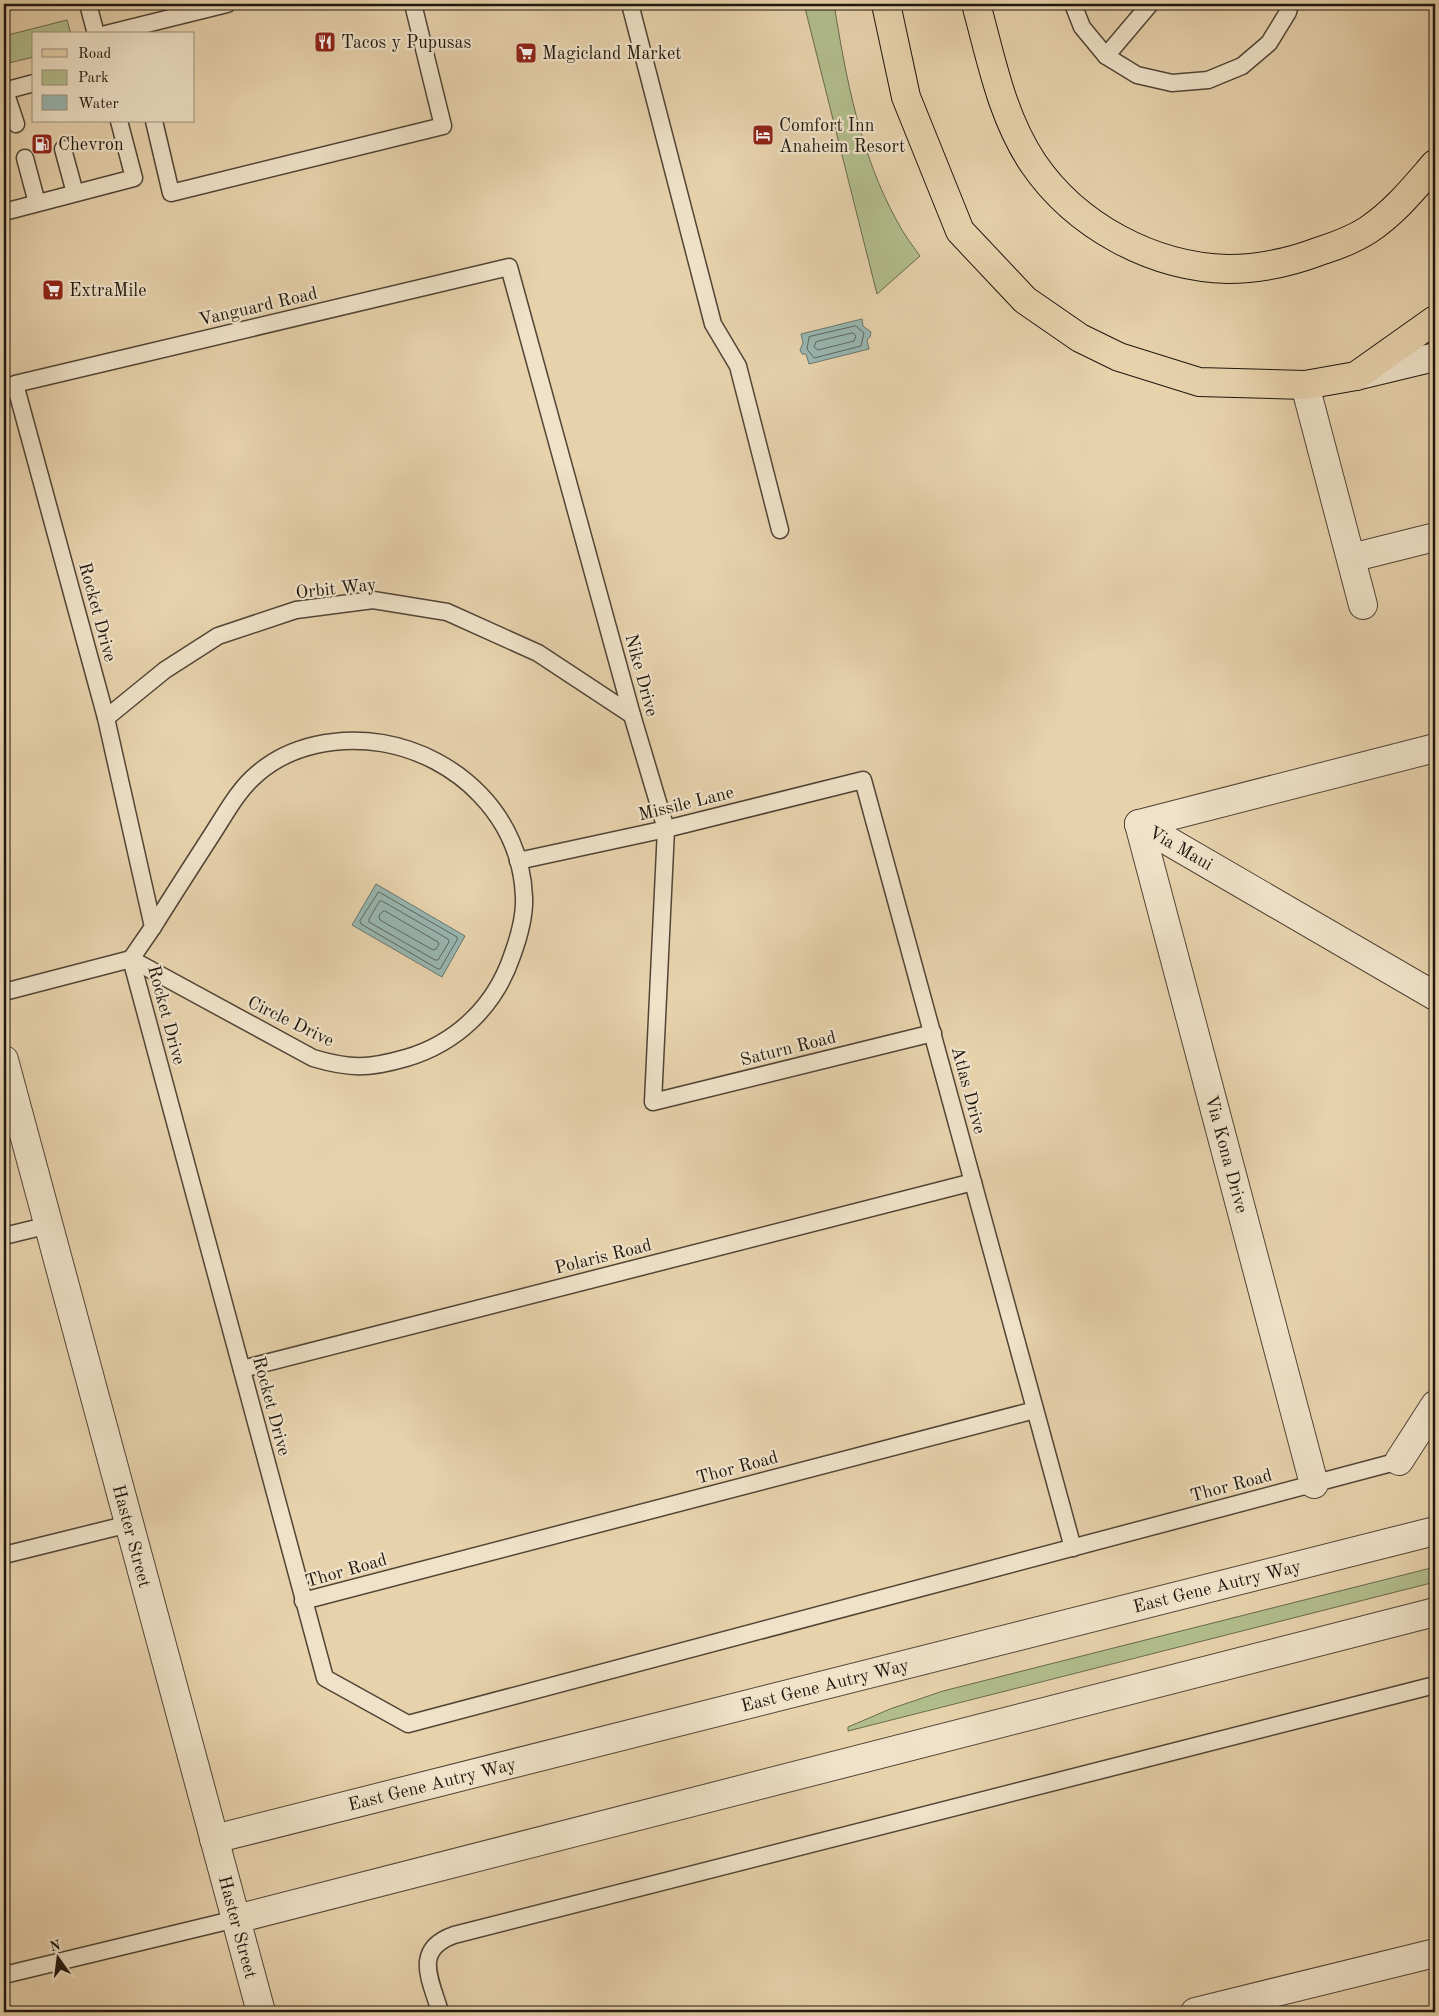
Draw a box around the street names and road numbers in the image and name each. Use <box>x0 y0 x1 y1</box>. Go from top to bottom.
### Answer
street label: Vanguard Road <box>197 285 319 329</box>
street label: Rocket Drive <box>75 561 119 664</box>
street label: Orbit Way <box>295 576 378 602</box>
street label: Nike Drive <box>621 632 661 718</box>
street label: Missile Lane <box>637 783 736 825</box>
street label: Via Maui <box>1146 823 1216 874</box>
street label: Rocket Drive <box>144 964 188 1067</box>
street label: Circle Drive <box>245 993 337 1050</box>
street label: Saturn Road <box>738 1028 838 1070</box>
street label: Atlas Drive <box>948 1045 988 1136</box>
street label: Via Kona Drive <box>1202 1093 1250 1215</box>
street label: Polaris Road <box>553 1236 654 1278</box>
street label: Rocket Drive <box>249 1355 293 1458</box>
street label: Thor Road <box>694 1448 780 1488</box>
street label: Thor Road <box>1188 1466 1274 1506</box>
street label: Haster Street <box>109 1483 153 1590</box>
street label: Thor Road <box>303 1551 389 1591</box>
street label: East Gene Autry Way <box>1131 1557 1303 1617</box>
street label: East Gene Autry Way <box>739 1656 911 1716</box>
street label: East Gene Autry Way <box>346 1755 518 1815</box>
street label: Haster Street <box>215 1874 259 1981</box>

